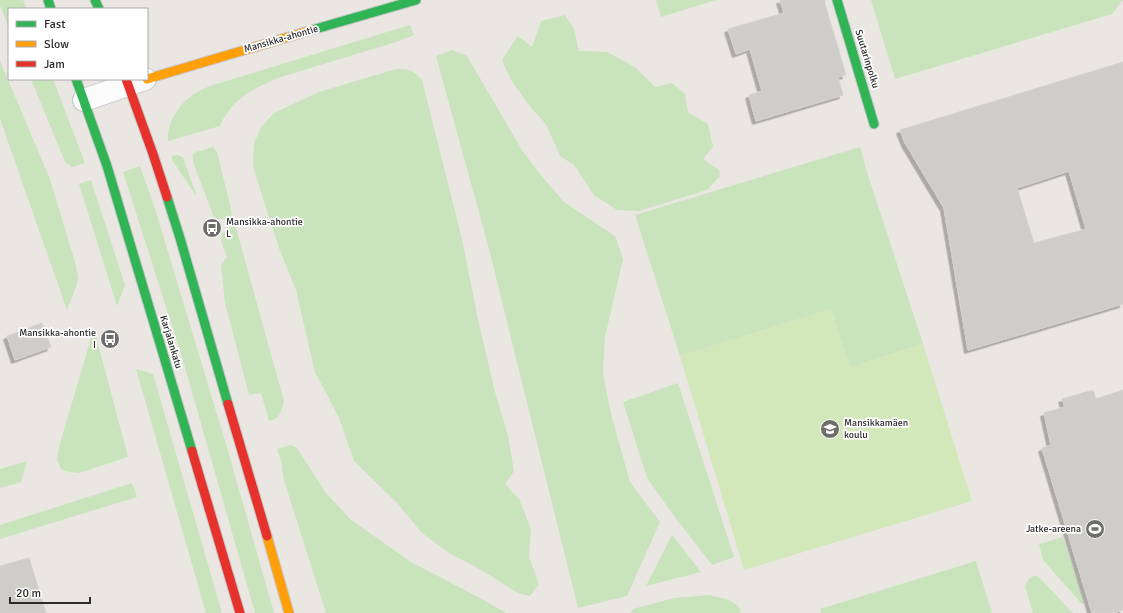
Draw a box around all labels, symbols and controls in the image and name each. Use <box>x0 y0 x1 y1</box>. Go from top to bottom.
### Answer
legend <box>8 8 148 80</box>
text: Fast <box>44 17 65 32</box>
street label: Mansikka-ahontie <box>242 23 320 55</box>
street label: Suutarinpolku <box>852 28 882 90</box>
text: Slow <box>44 37 69 52</box>
text: Jam <box>44 57 65 72</box>
place label: Mansikka-ahontie L <box>226 216 303 240</box>
bus stop icon: Mansikka-ahontie L <box>201 217 223 239</box>
street label: Karjalankatu <box>157 314 185 370</box>
place label: Mansikka-ahontie I <box>19 327 96 351</box>
bus stop icon: Mansikka-ahontie I <box>99 328 121 350</box>
place label: Mansikkamäen koulu <box>844 417 908 441</box>
school or university icon: Mansikkamäen koulu <box>819 418 841 440</box>
sports icon: Jatke-areena <box>1084 518 1106 540</box>
place label: Jatke-areena <box>1026 523 1081 535</box>
scale bar <box>10 579 90 605</box>
text: 20 m <box>16 586 41 601</box>

